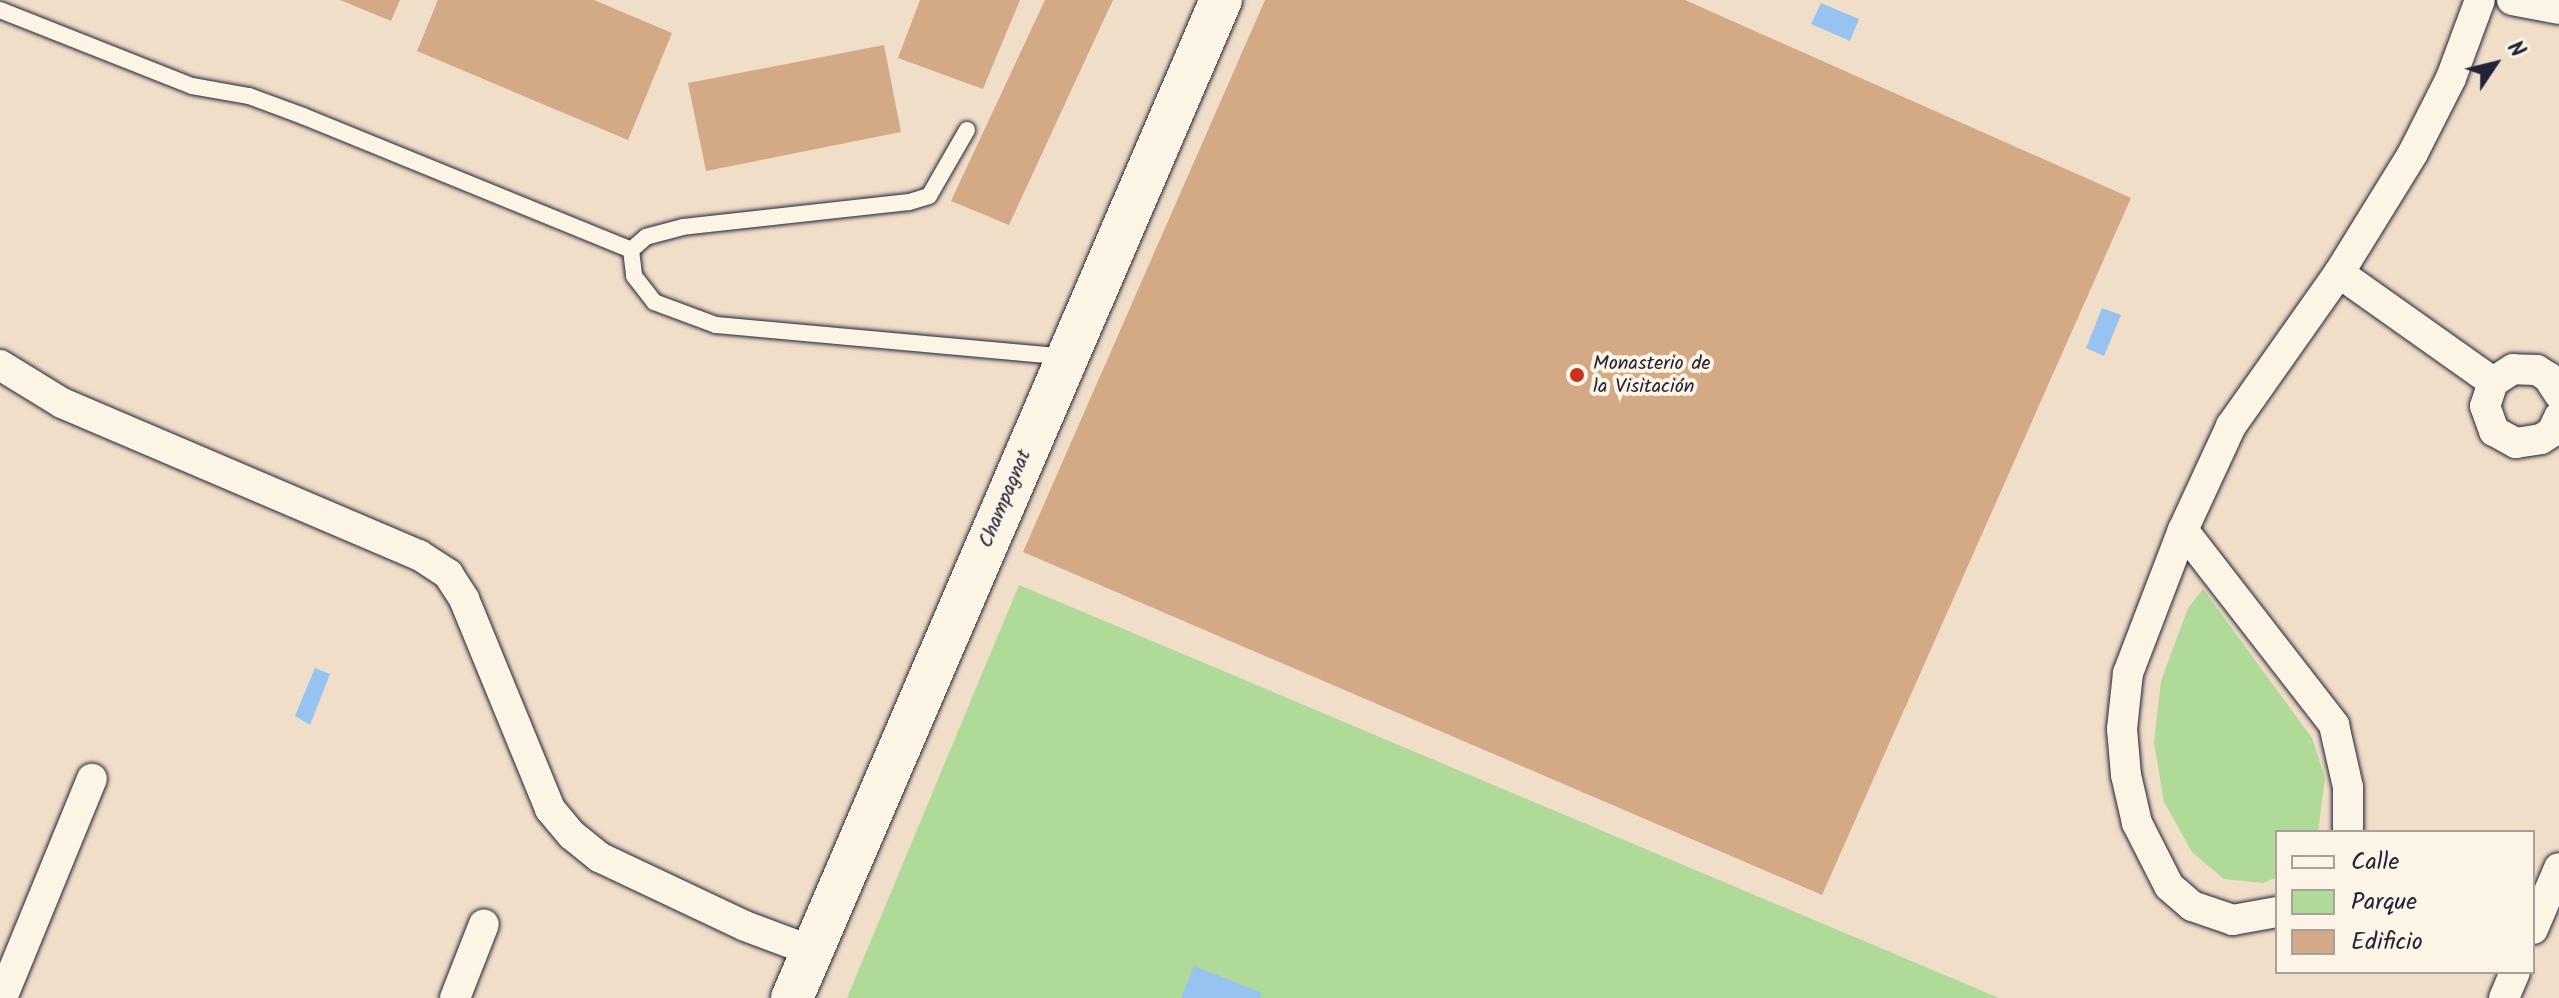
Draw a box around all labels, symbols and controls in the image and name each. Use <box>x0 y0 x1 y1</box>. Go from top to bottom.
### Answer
north arrow <box>2455 24 2535 104</box>
text: N <box>2497 34 2533 66</box>
place label: Monasterio de la Visitación <box>1593 352 1711 399</box>
marker: Monasterio de la Visitación <box>1568 366 1586 384</box>
street label: Champagnat <box>975 446 1037 552</box>
legend <box>2275 830 2535 974</box>
text: Calle <box>2351 843 2399 882</box>
text: Parque <box>2351 883 2417 922</box>
text: Edificio <box>2351 923 2423 962</box>

